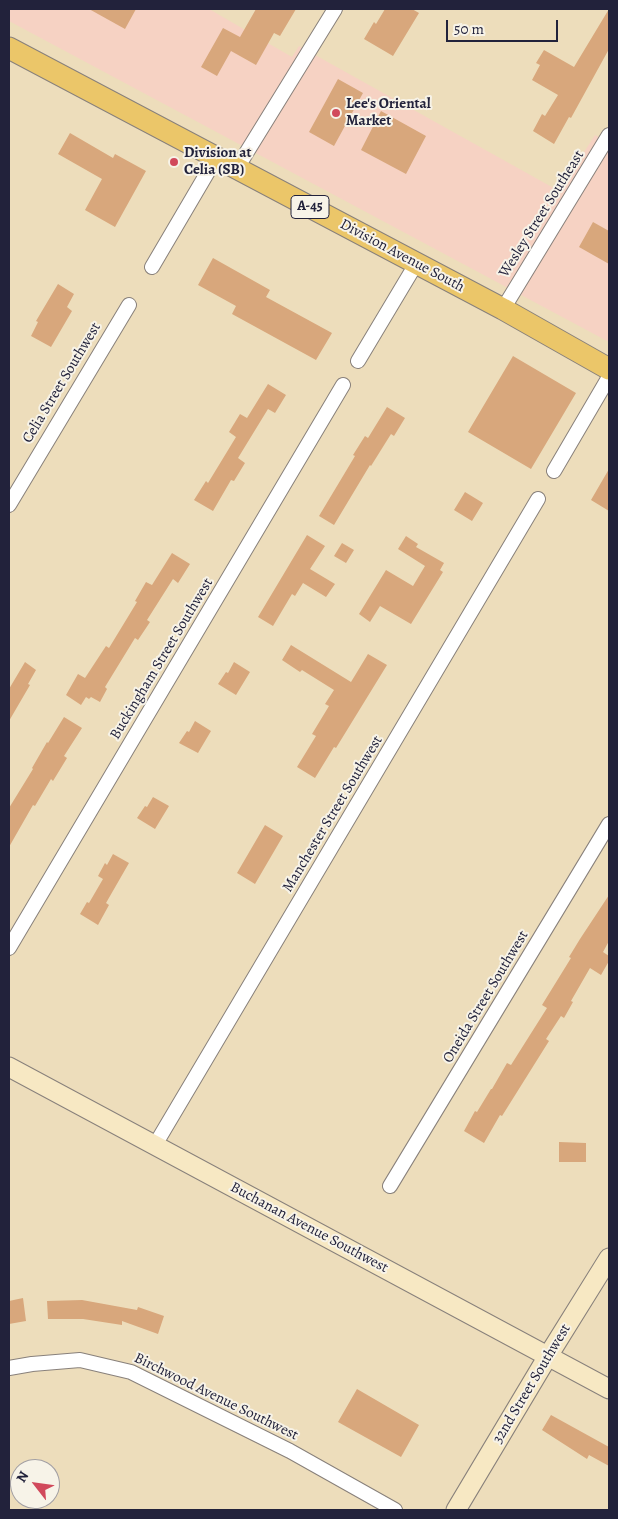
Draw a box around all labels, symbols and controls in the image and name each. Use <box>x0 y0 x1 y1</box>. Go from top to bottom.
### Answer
scale bar <box>448 10 560 42</box>
text: 50 m <box>454 19 484 39</box>
place label: Lee's Oriental Market <box>346 95 431 130</box>
marker: Lee's Oriental Market <box>330 107 342 119</box>
place label: Division at Celia (SB) <box>184 144 252 179</box>
street label: Wesley Street Southeast <box>496 147 588 281</box>
marker: Division at Celia (SB) <box>168 156 180 168</box>
road number: A-45 <box>291 196 329 218</box>
street label: Division Avenue South <box>337 216 467 296</box>
street label: Celia Street Southwest <box>19 319 105 447</box>
street label: Buckingham Street Southwest <box>107 575 217 743</box>
street label: Manchester Street Southwest <box>279 733 387 895</box>
street label: Oneida Street Southwest <box>439 927 533 1067</box>
street label: Buchanan Avenue Southwest <box>227 1179 391 1277</box>
street label: 32nd Street Southwest <box>489 1321 575 1447</box>
street label: Birchwood Avenue Southwest <box>131 1349 301 1445</box>
north arrow <box>10 1459 60 1509</box>
text: N <box>12 1468 33 1486</box>

